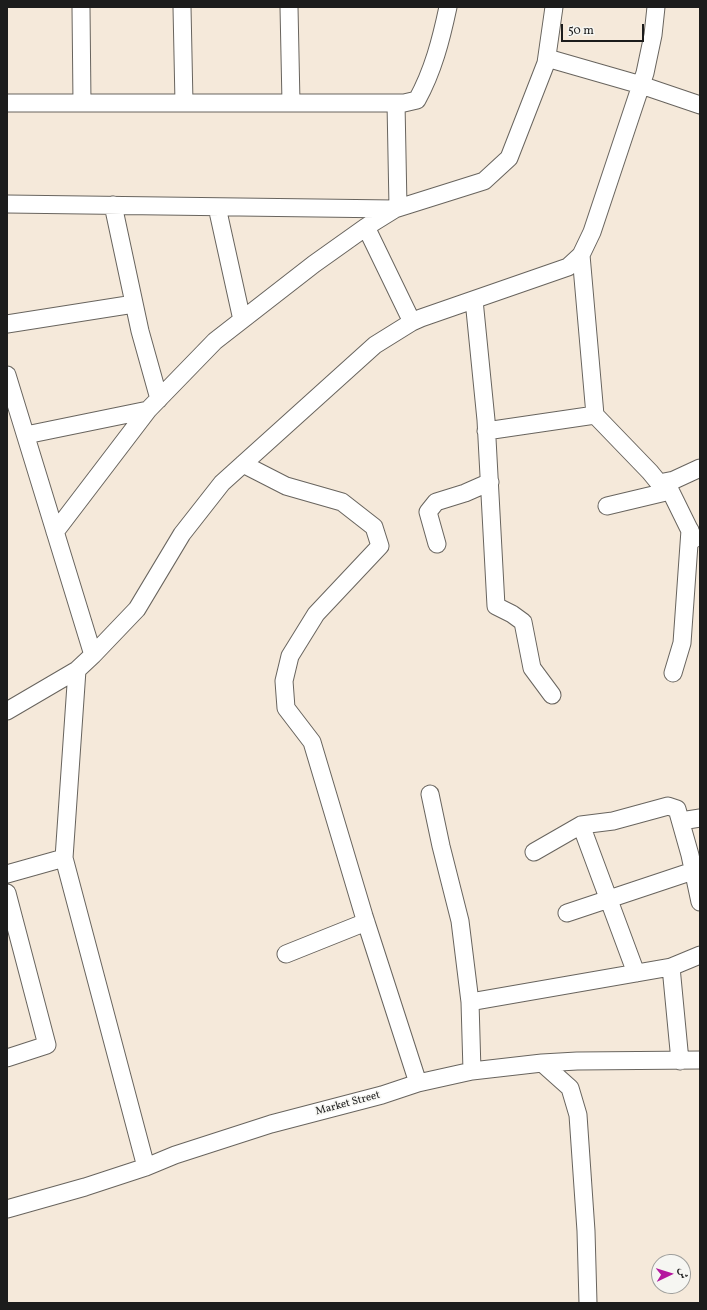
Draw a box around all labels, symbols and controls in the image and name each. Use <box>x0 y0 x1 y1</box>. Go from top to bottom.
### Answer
scale bar <box>563 16 646 42</box>
text: 50 m <box>568 23 594 39</box>
street label: Market Street <box>314 1089 382 1119</box>
north arrow <box>651 1254 691 1294</box>
text: ش <box>675 1267 690 1279</box>

